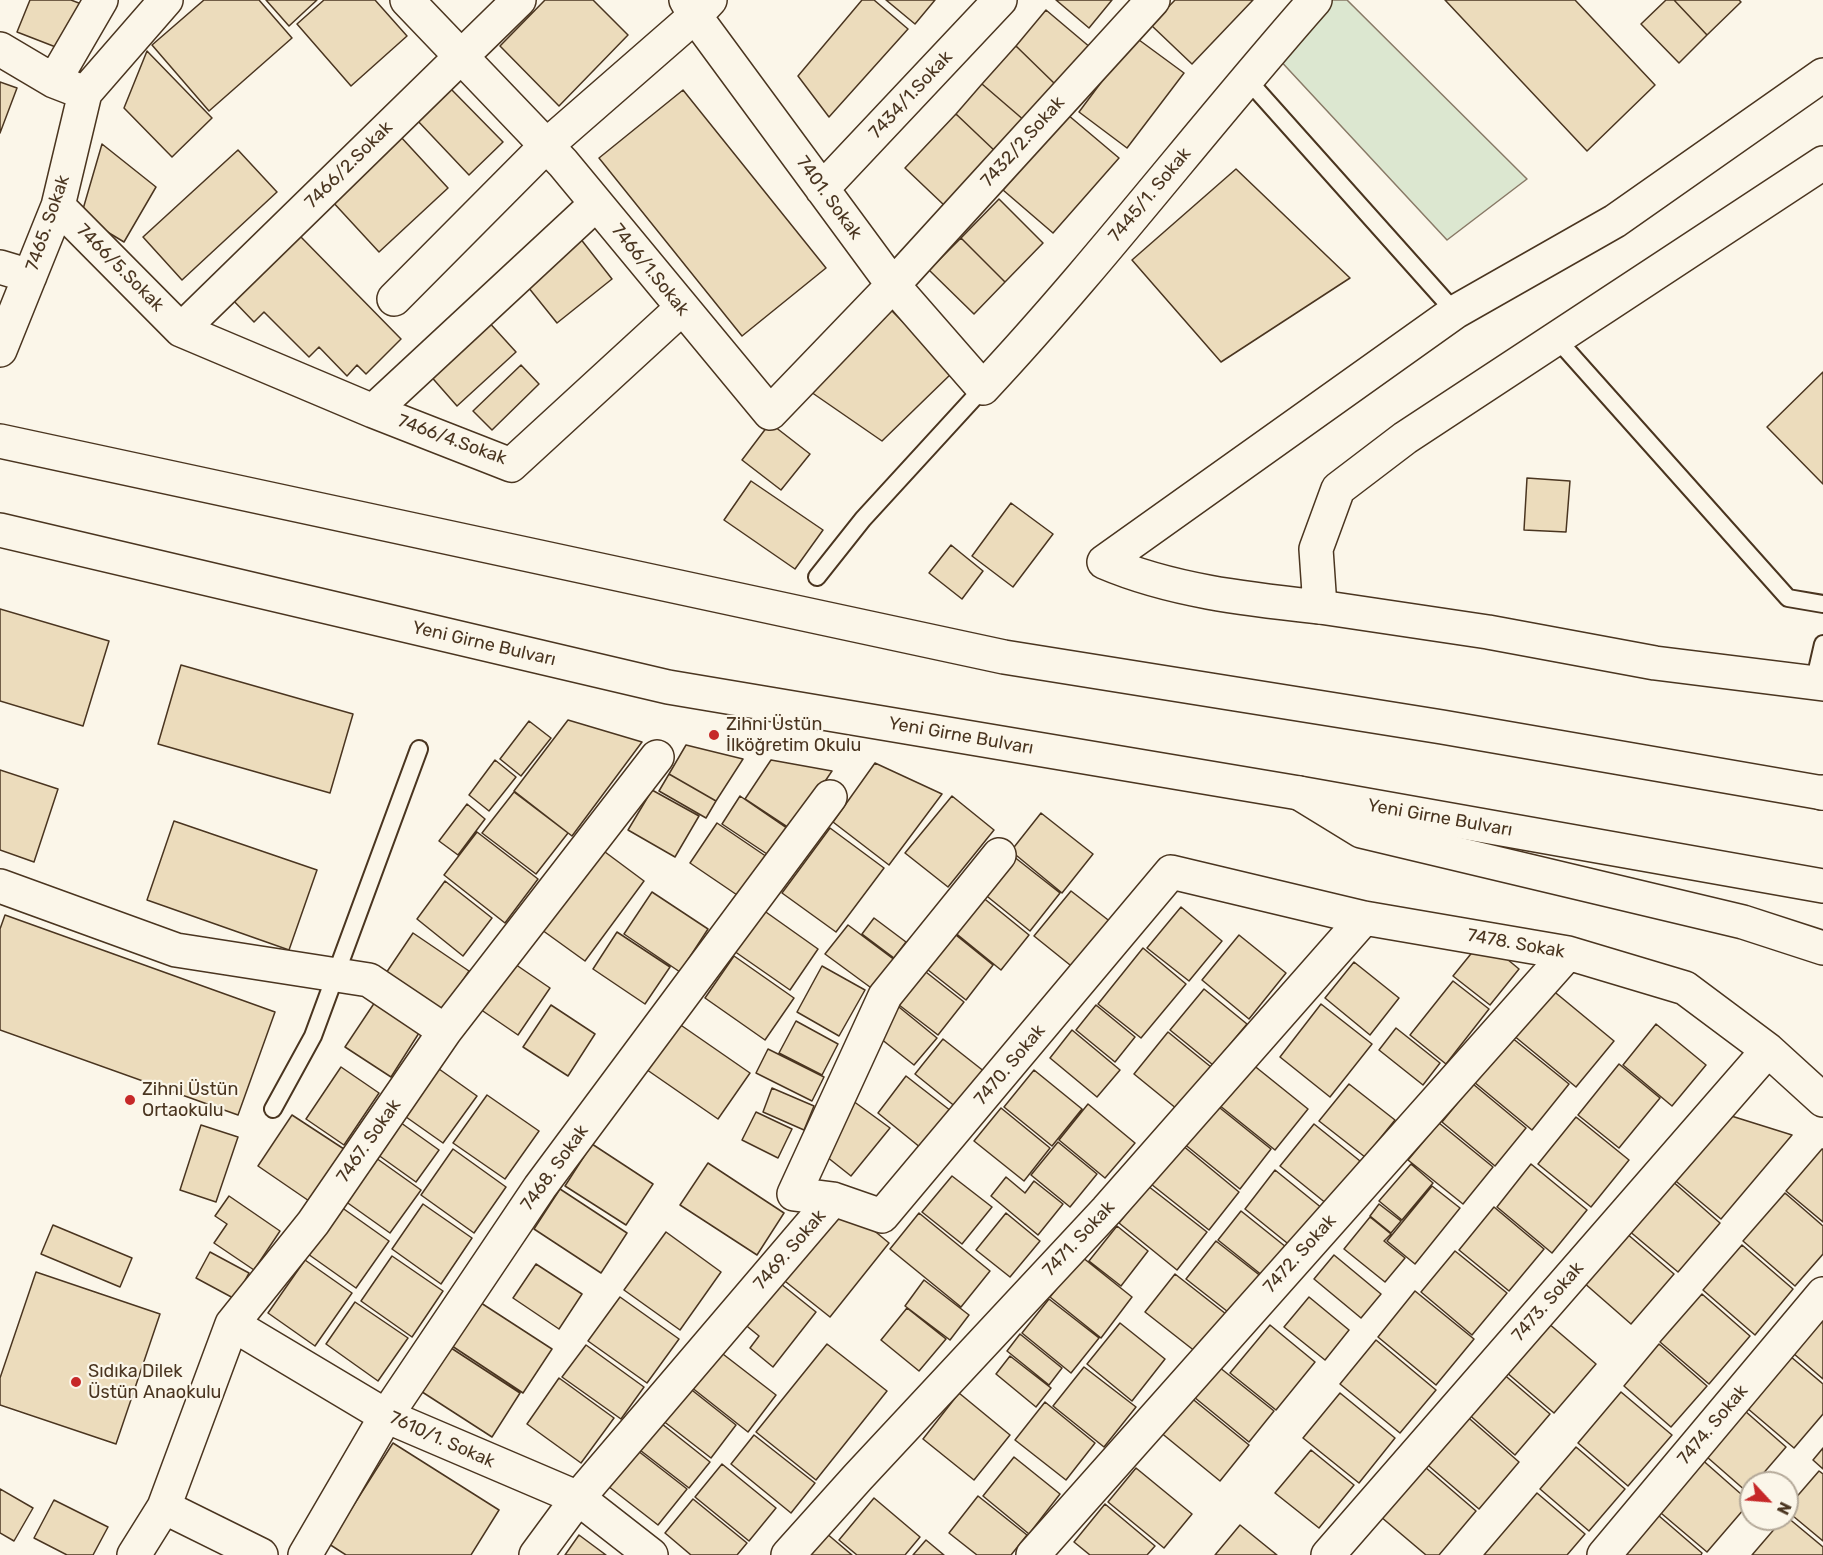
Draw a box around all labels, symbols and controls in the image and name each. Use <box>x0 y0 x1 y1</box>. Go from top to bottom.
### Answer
street label: 7434/1.Sokak <box>865 47 957 143</box>
street label: 7432/2.Sokak <box>977 92 1069 192</box>
street label: 7466/2.Sokak <box>301 117 397 213</box>
street label: 7445/1. Sokak <box>1104 143 1196 247</box>
street label: 7401. Sokak <box>792 152 866 244</box>
street label: 7465. Sokak <box>22 172 74 274</box>
street label: 7466/5.Sokak <box>72 220 168 316</box>
street label: 7466/1.Sokak <box>606 220 694 320</box>
street label: 7466/4.Sokak <box>395 410 509 470</box>
street label: Yeni Girne Bulvarı <box>410 617 558 671</box>
street label: Yeni Girne Bulvarı <box>887 713 1035 759</box>
place label: Zihni Üstün İlköğretim Okulu <box>726 714 861 756</box>
marker: Zihni Üstün İlköğretim Okulu <box>707 728 721 742</box>
street label: Yeni Girne Bulvarı <box>1366 795 1514 841</box>
street label: 7478. Sokak <box>1465 925 1567 963</box>
street label: 7470. Sokak <box>970 1020 1050 1110</box>
place label: Zihni Üstün Ortaokulu <box>142 1079 238 1122</box>
marker: Zihni Üstün Ortaokulu <box>123 1093 137 1107</box>
street label: 7467. Sokak <box>332 1095 406 1187</box>
street label: 7468. Sokak <box>517 1121 593 1215</box>
street label: 7471. Sokak <box>1039 1197 1119 1281</box>
street label: 7469. Sokak <box>749 1206 831 1294</box>
street label: 7472. Sokak <box>1259 1210 1341 1298</box>
street label: 7473. Sokak <box>1508 1258 1588 1346</box>
place label: Sıdıka Dilek Üstün Anaokulu <box>88 1361 221 1404</box>
marker: Sıdıka Dilek Üstün Anaokulu <box>69 1375 83 1389</box>
street label: 7474. Sokak <box>1673 1381 1753 1469</box>
street label: 7610/1. Sokak <box>386 1407 498 1473</box>
north arrow <box>1739 1471 1799 1531</box>
text: N <box>1773 1499 1795 1518</box>

